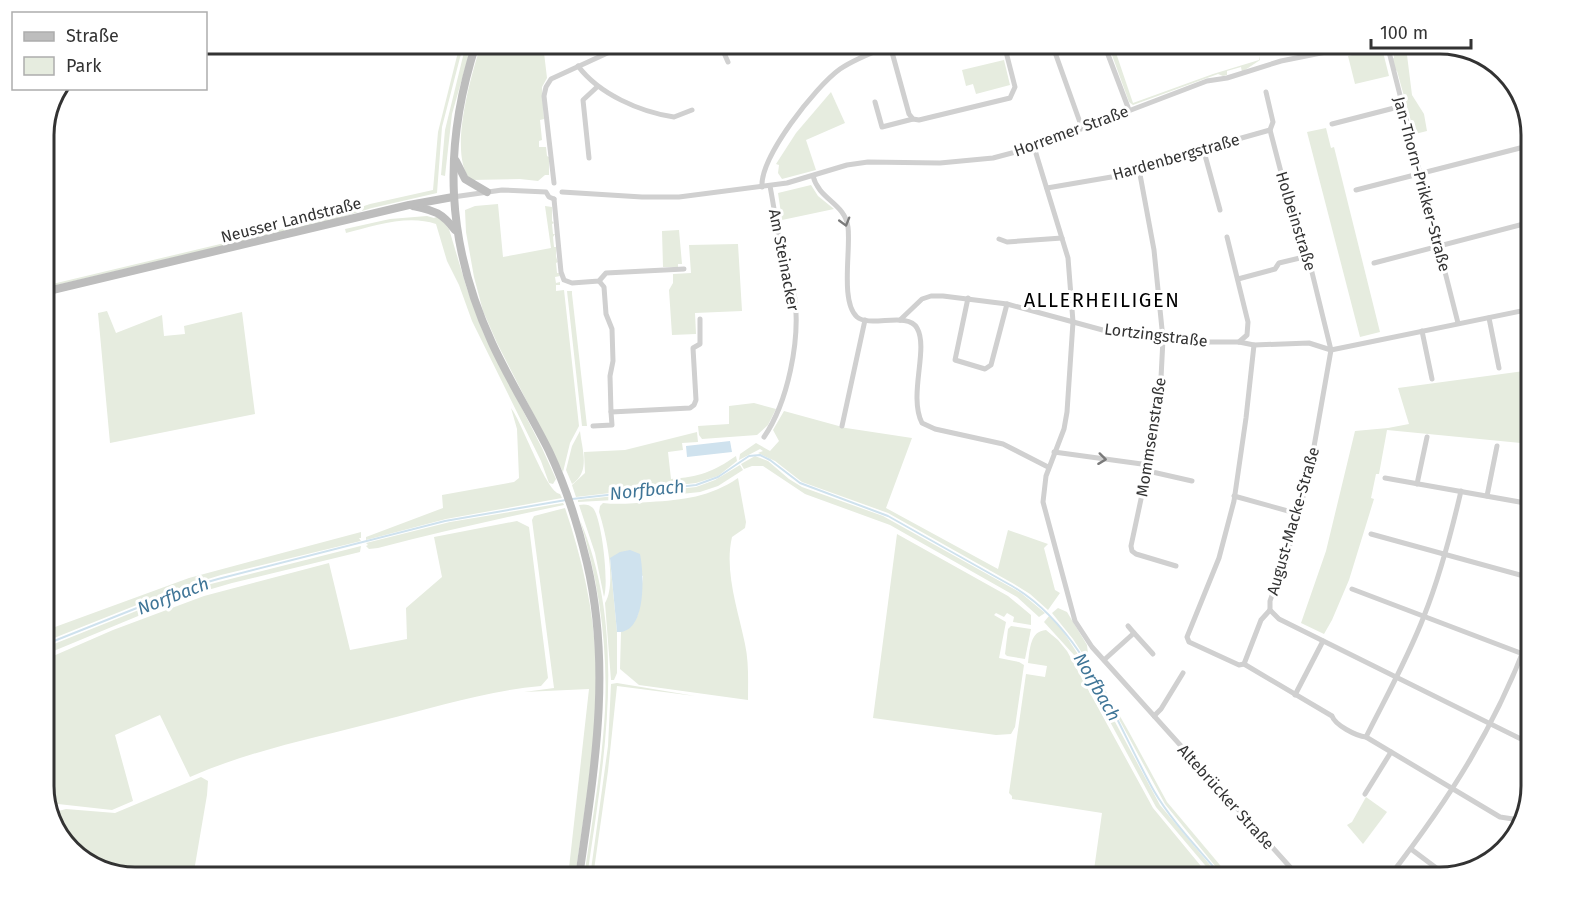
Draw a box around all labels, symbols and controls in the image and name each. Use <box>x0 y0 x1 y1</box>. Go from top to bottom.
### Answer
legend <box>12 12 207 90</box>
scale bar <box>1371 12 1472 50</box>
text: 100 m <box>1380 22 1428 44</box>
text: Straße <box>66 25 119 47</box>
text: Park <box>66 55 102 77</box>
street label: Jan-Thorn-Prikker-Straße <box>1389 94 1455 274</box>
street label: Horremer Straße <box>1011 101 1131 161</box>
street label: Hardenbergstraße <box>1110 130 1242 184</box>
street label: Holbeinstraße <box>1272 169 1320 273</box>
street label: Neusser Landstraße <box>219 193 363 247</box>
street label: Am Steinacker <box>765 207 803 313</box>
one-way arrow <box>838 217 851 227</box>
district label: ALLERHEILIGEN <box>1024 288 1180 312</box>
street label: Lortzingstraße <box>1103 319 1209 351</box>
street label: Mommsenstraße <box>1132 376 1170 498</box>
street label: August-Macke-Straße <box>1263 445 1323 597</box>
one-way arrow <box>1097 452 1106 465</box>
water label: Norfbach <box>609 475 685 505</box>
water label: Norfbach <box>134 572 212 620</box>
water label: Norfbach <box>1069 649 1125 725</box>
street label: Altebrücker Straße <box>1174 740 1278 854</box>

